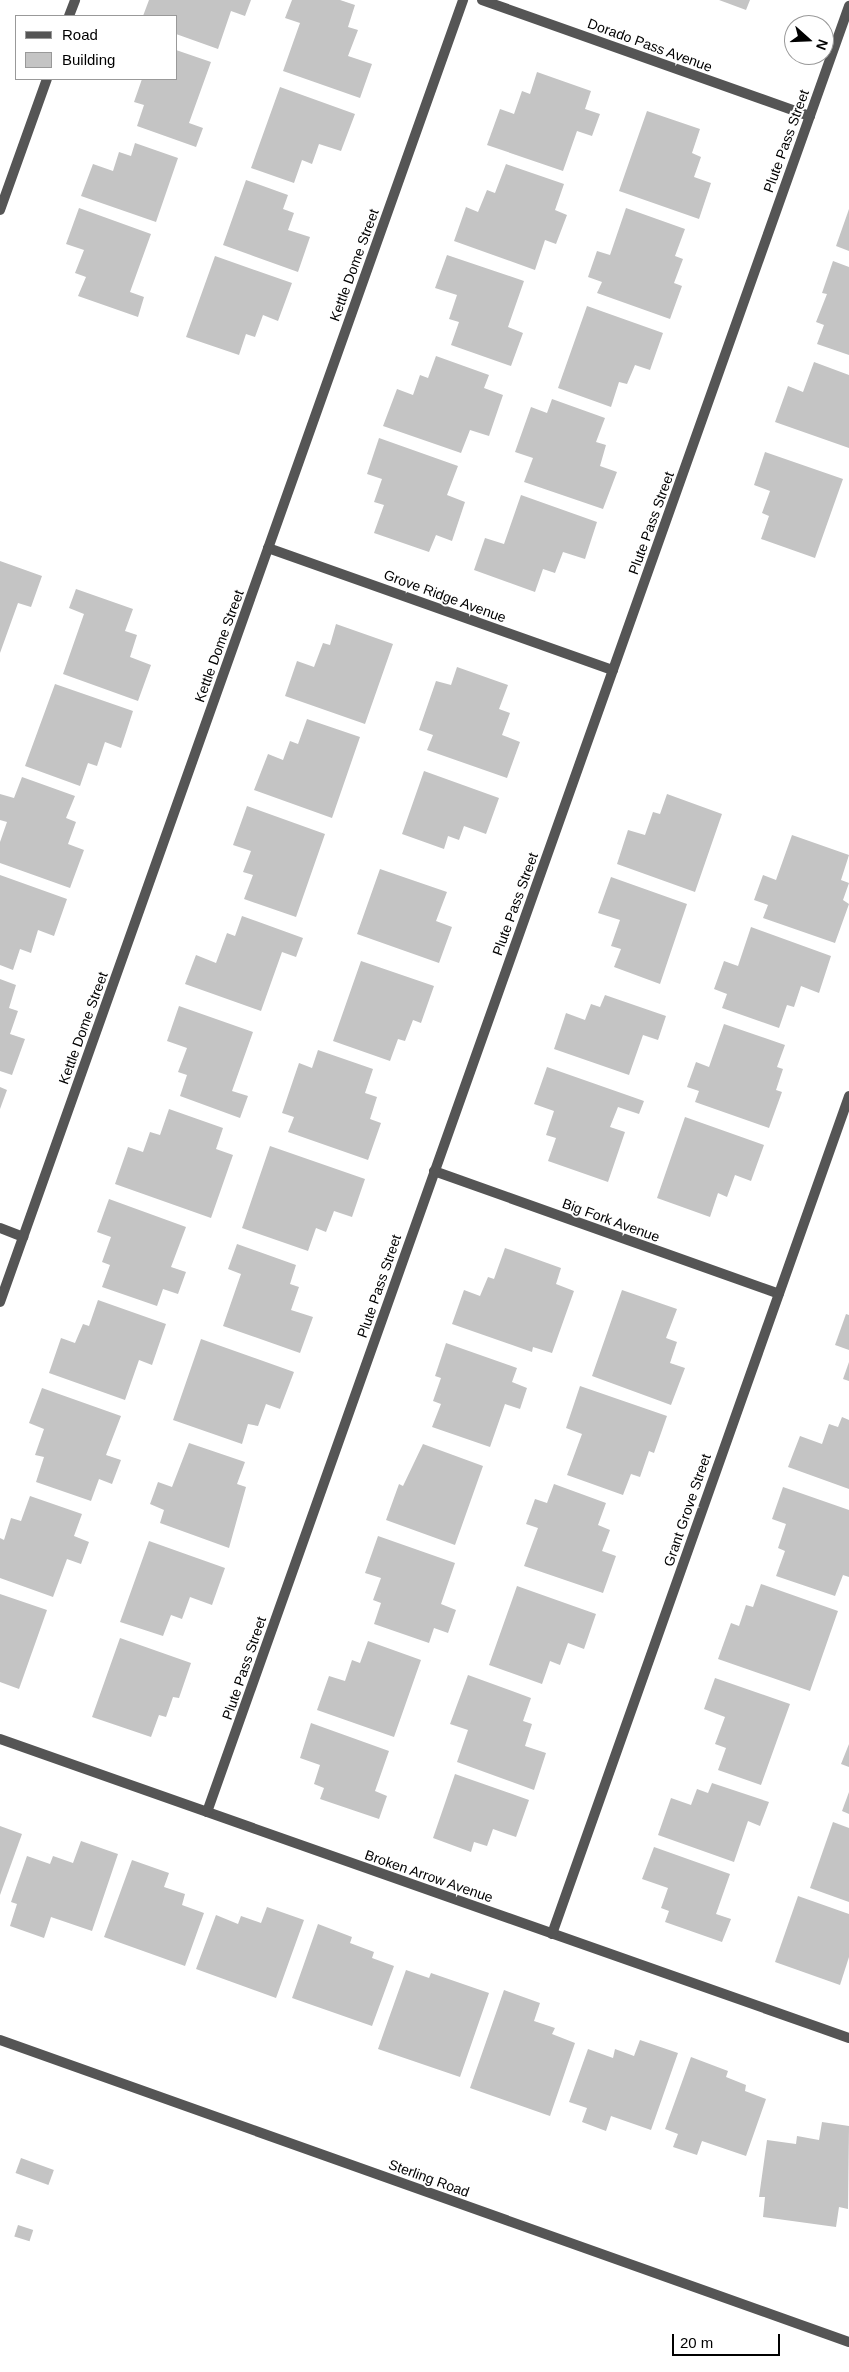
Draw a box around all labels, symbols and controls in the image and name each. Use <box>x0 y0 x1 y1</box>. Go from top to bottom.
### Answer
legend <box>15 15 178 80</box>
street label: Dorado Pass Avenue <box>585 15 715 75</box>
north arrow <box>784 15 834 65</box>
text: Road <box>62 26 98 43</box>
text: N <box>813 37 831 52</box>
text: Building <box>62 51 115 68</box>
street label: Plute Pass Street <box>760 87 812 195</box>
street label: Kettle Dome Street <box>326 207 382 323</box>
street label: Plute Pass Street <box>625 469 677 577</box>
street label: Grove Ridge Avenue <box>381 566 509 626</box>
street label: Kettle Dome Street <box>191 588 247 704</box>
street label: Plute Pass Street <box>489 850 541 958</box>
street label: Kettle Dome Street <box>55 970 111 1086</box>
street label: Big Fork Avenue <box>560 1194 662 1246</box>
street label: Plute Pass Street <box>353 1232 405 1340</box>
street label: Grant Grove Street <box>660 1451 714 1569</box>
street label: Plute Pass Street <box>218 1614 270 1722</box>
street label: Broken Arrow Avenue <box>362 1846 496 1906</box>
street label: Sterling Road <box>386 2156 472 2200</box>
scale bar <box>674 2324 782 2356</box>
text: 20 m <box>680 2334 713 2351</box>

